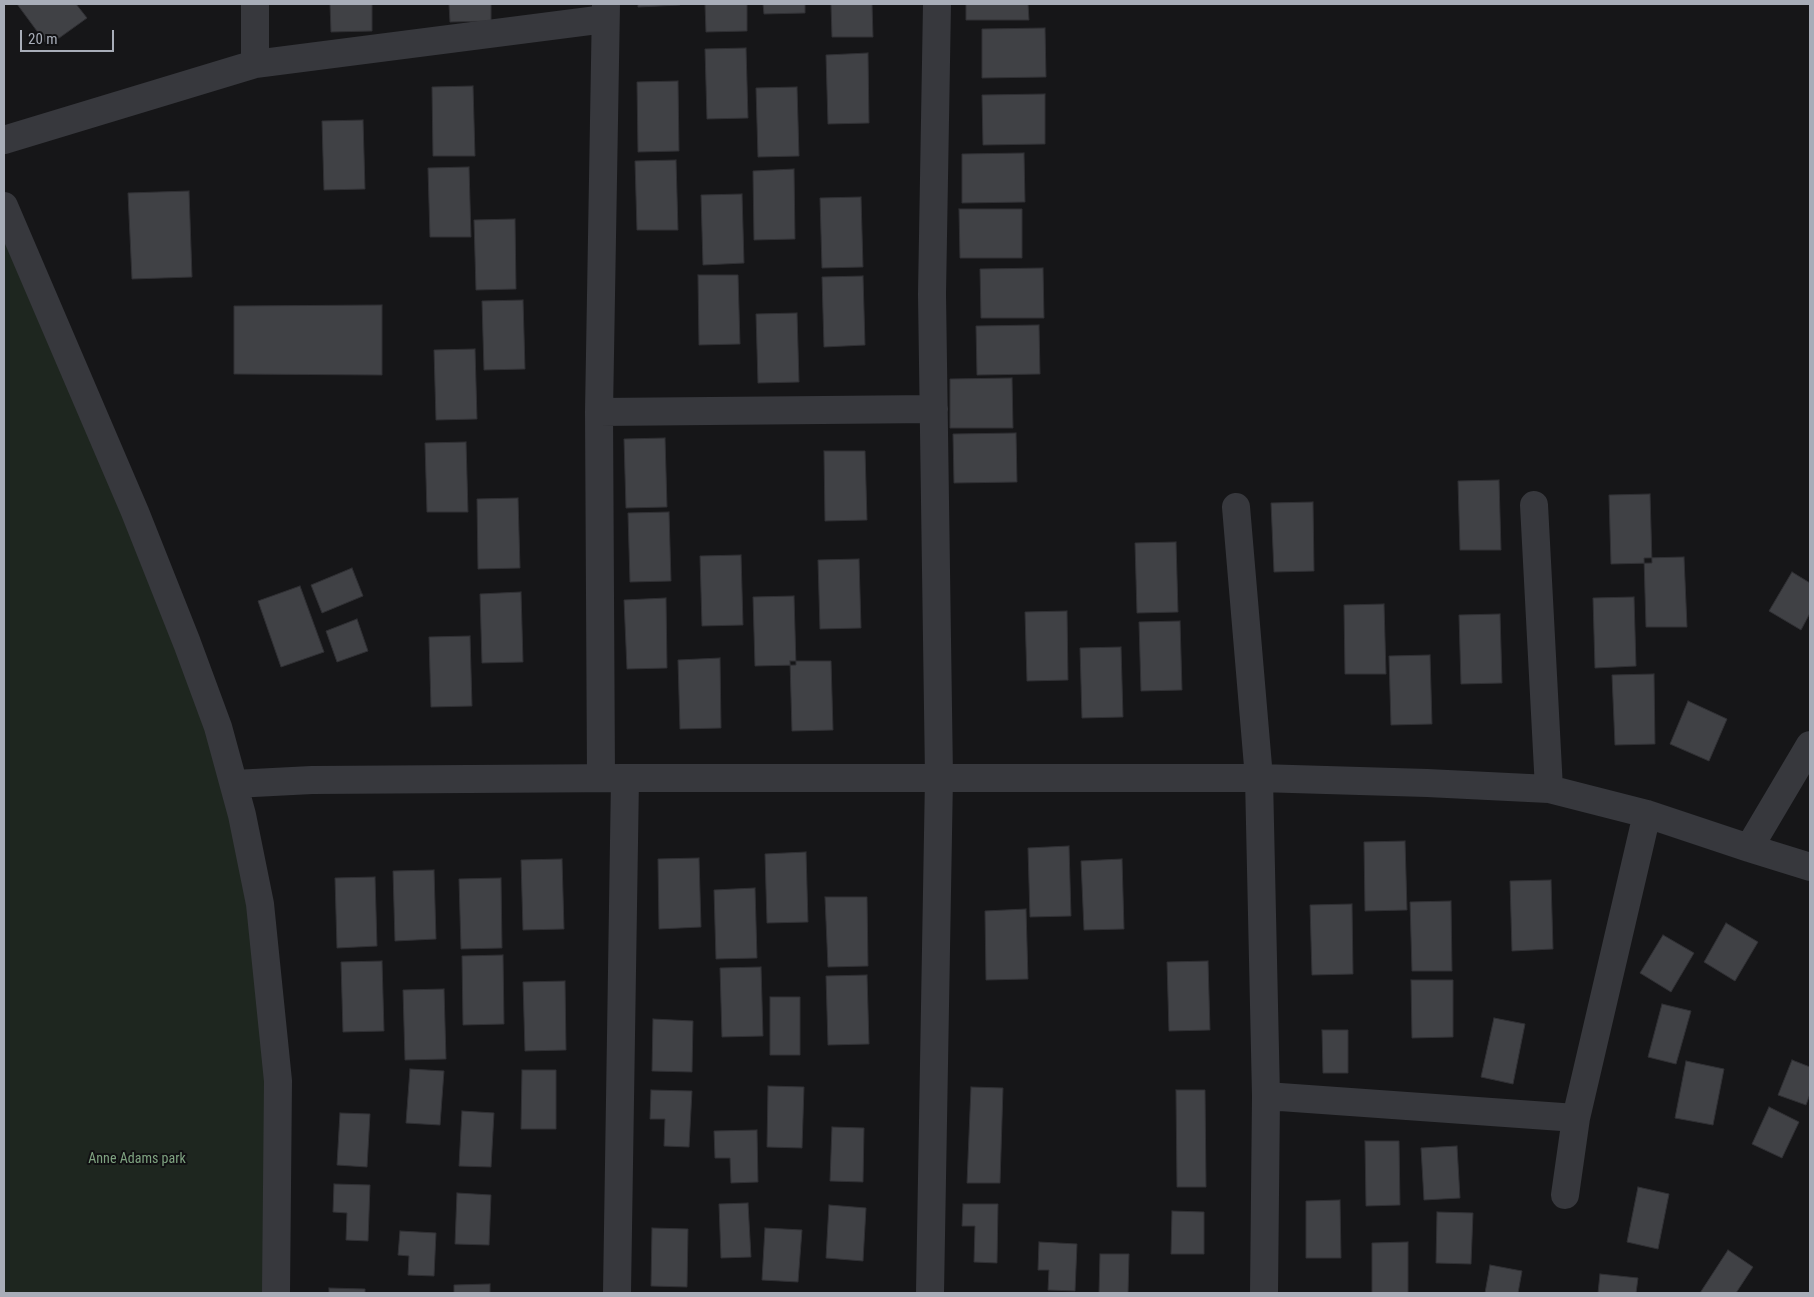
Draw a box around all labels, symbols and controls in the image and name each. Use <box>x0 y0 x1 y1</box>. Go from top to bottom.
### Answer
scale bar <box>22 20 116 52</box>
text: 20 m <box>28 30 58 48</box>
park label: Anne Adams park <box>88 1151 186 1167</box>

